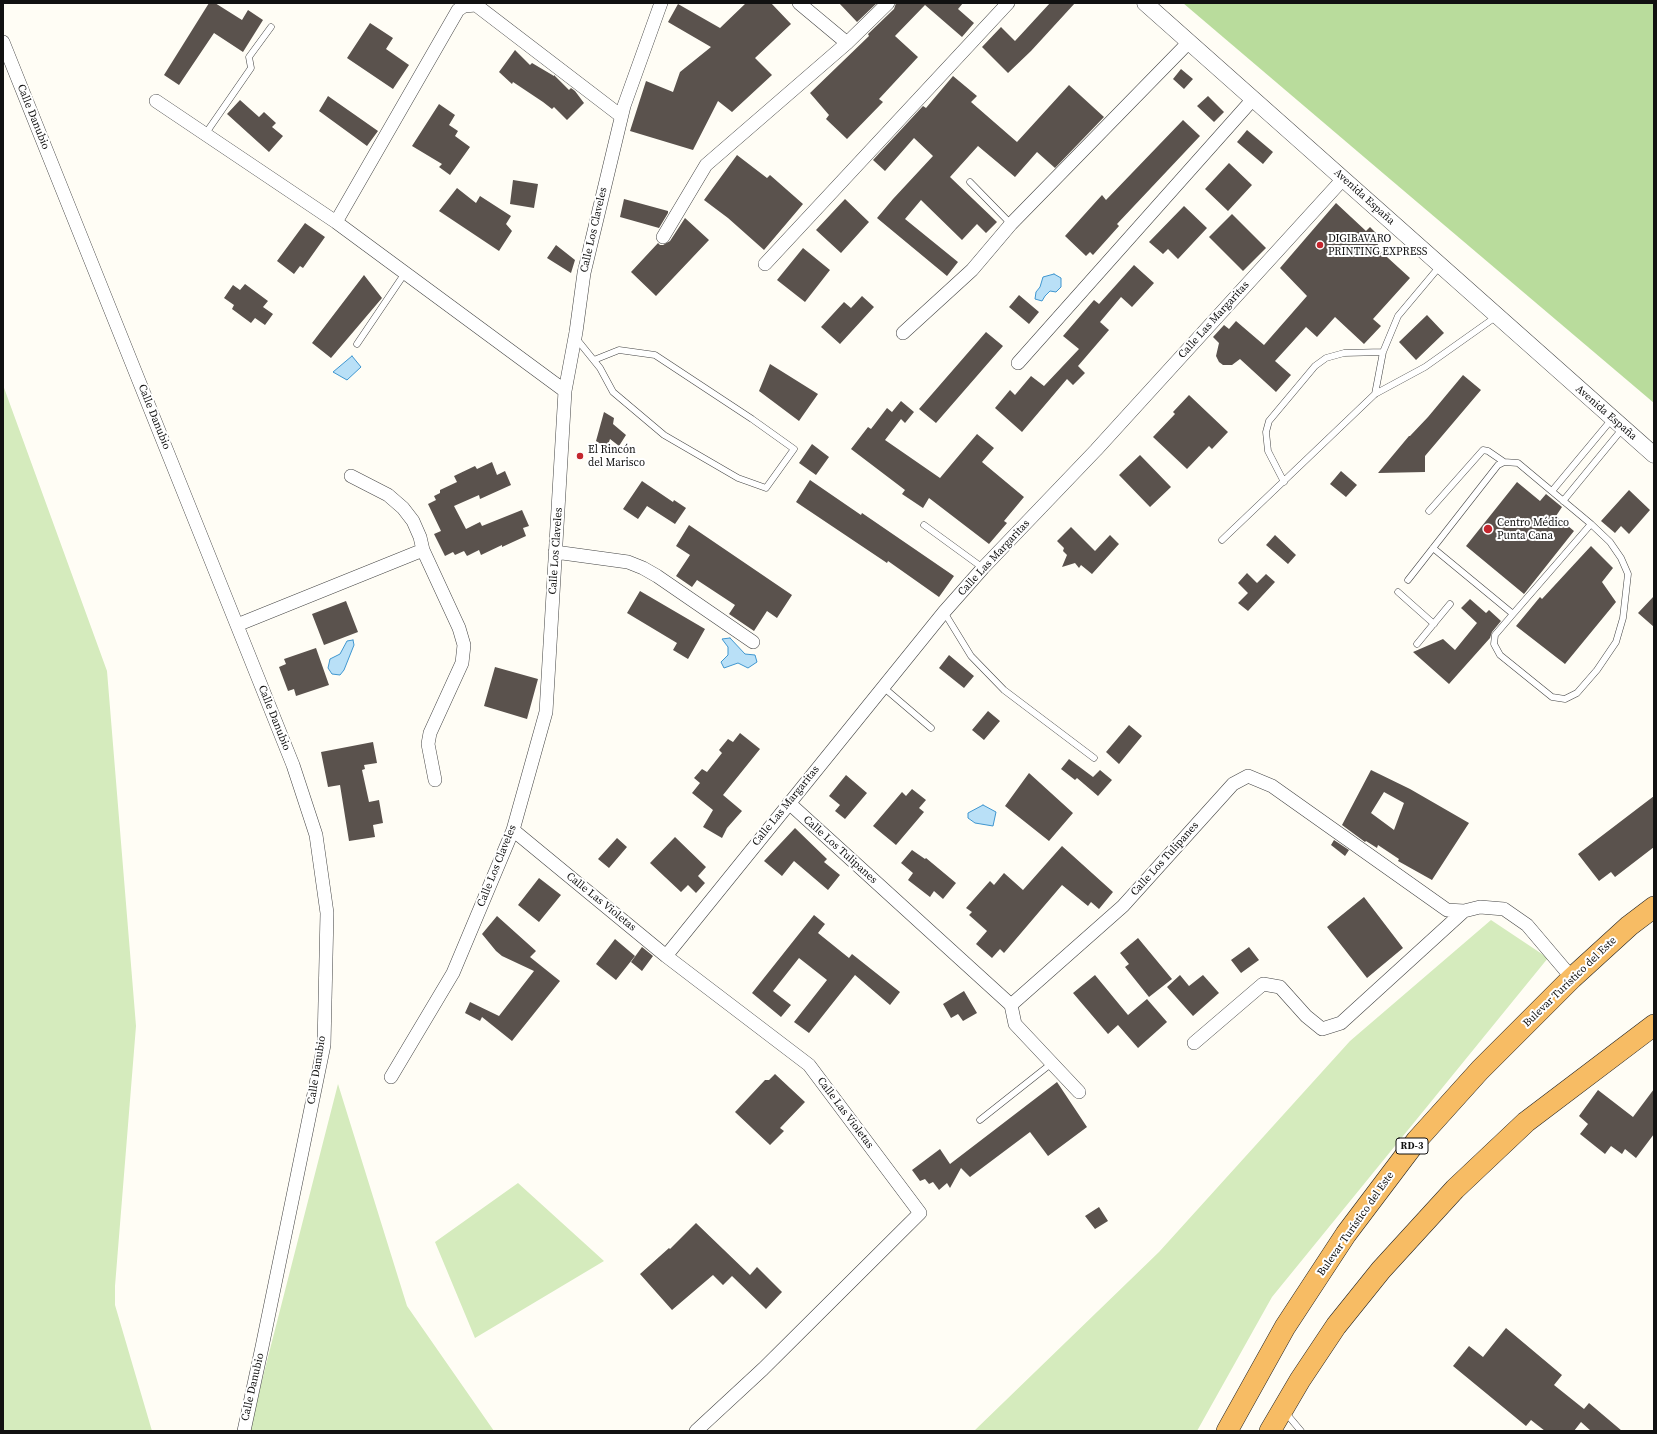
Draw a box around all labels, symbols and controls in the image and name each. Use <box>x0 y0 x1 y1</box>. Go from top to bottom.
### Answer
street label: Calle Danubio <box>14 82 52 152</box>
street label: Avenida España <box>1331 166 1397 228</box>
street label: Calle Los Claveles <box>578 186 610 274</box>
place label: DIGIBAVARO PRINTING EXPRESS <box>1328 232 1427 258</box>
marker: DIGIBAVARO PRINTING EXPRESS <box>1315 240 1325 250</box>
street label: Calle Las Margaritas <box>1176 279 1252 361</box>
street label: Calle Danubio <box>135 382 173 452</box>
street label: Avenida España <box>1572 383 1640 443</box>
place label: El Rincón del Marisco <box>588 443 645 469</box>
marker: El Rincón del Marisco <box>575 451 585 461</box>
street label: Calle Los Claveles <box>546 507 566 595</box>
place label: Centro Médico Punta Cana <box>1497 516 1569 542</box>
street label: Calle Las Margaritas <box>955 517 1033 599</box>
marker: Centro Médico Punta Cana <box>1482 523 1494 535</box>
street label: Calle Danubio <box>255 683 293 753</box>
street label: Calle Las Margaritas <box>750 763 822 849</box>
street label: Calle Los Tulipanes <box>800 813 880 887</box>
street label: Calle Los Tulipanes <box>1128 819 1202 899</box>
street label: Calle Los Claveles <box>475 823 519 909</box>
street label: Calle Las Violetas <box>563 870 639 934</box>
street label: Bulevar Turístico del Este <box>1521 934 1619 1030</box>
street label: Calle Danubio <box>305 1035 329 1105</box>
street label: Calle Las Violetas <box>814 1075 876 1151</box>
road number: RD-3 <box>1396 1138 1428 1154</box>
street label: Bulevar Turístico del Este <box>1315 1169 1397 1279</box>
street label: Calle Danubio <box>239 1352 267 1422</box>

